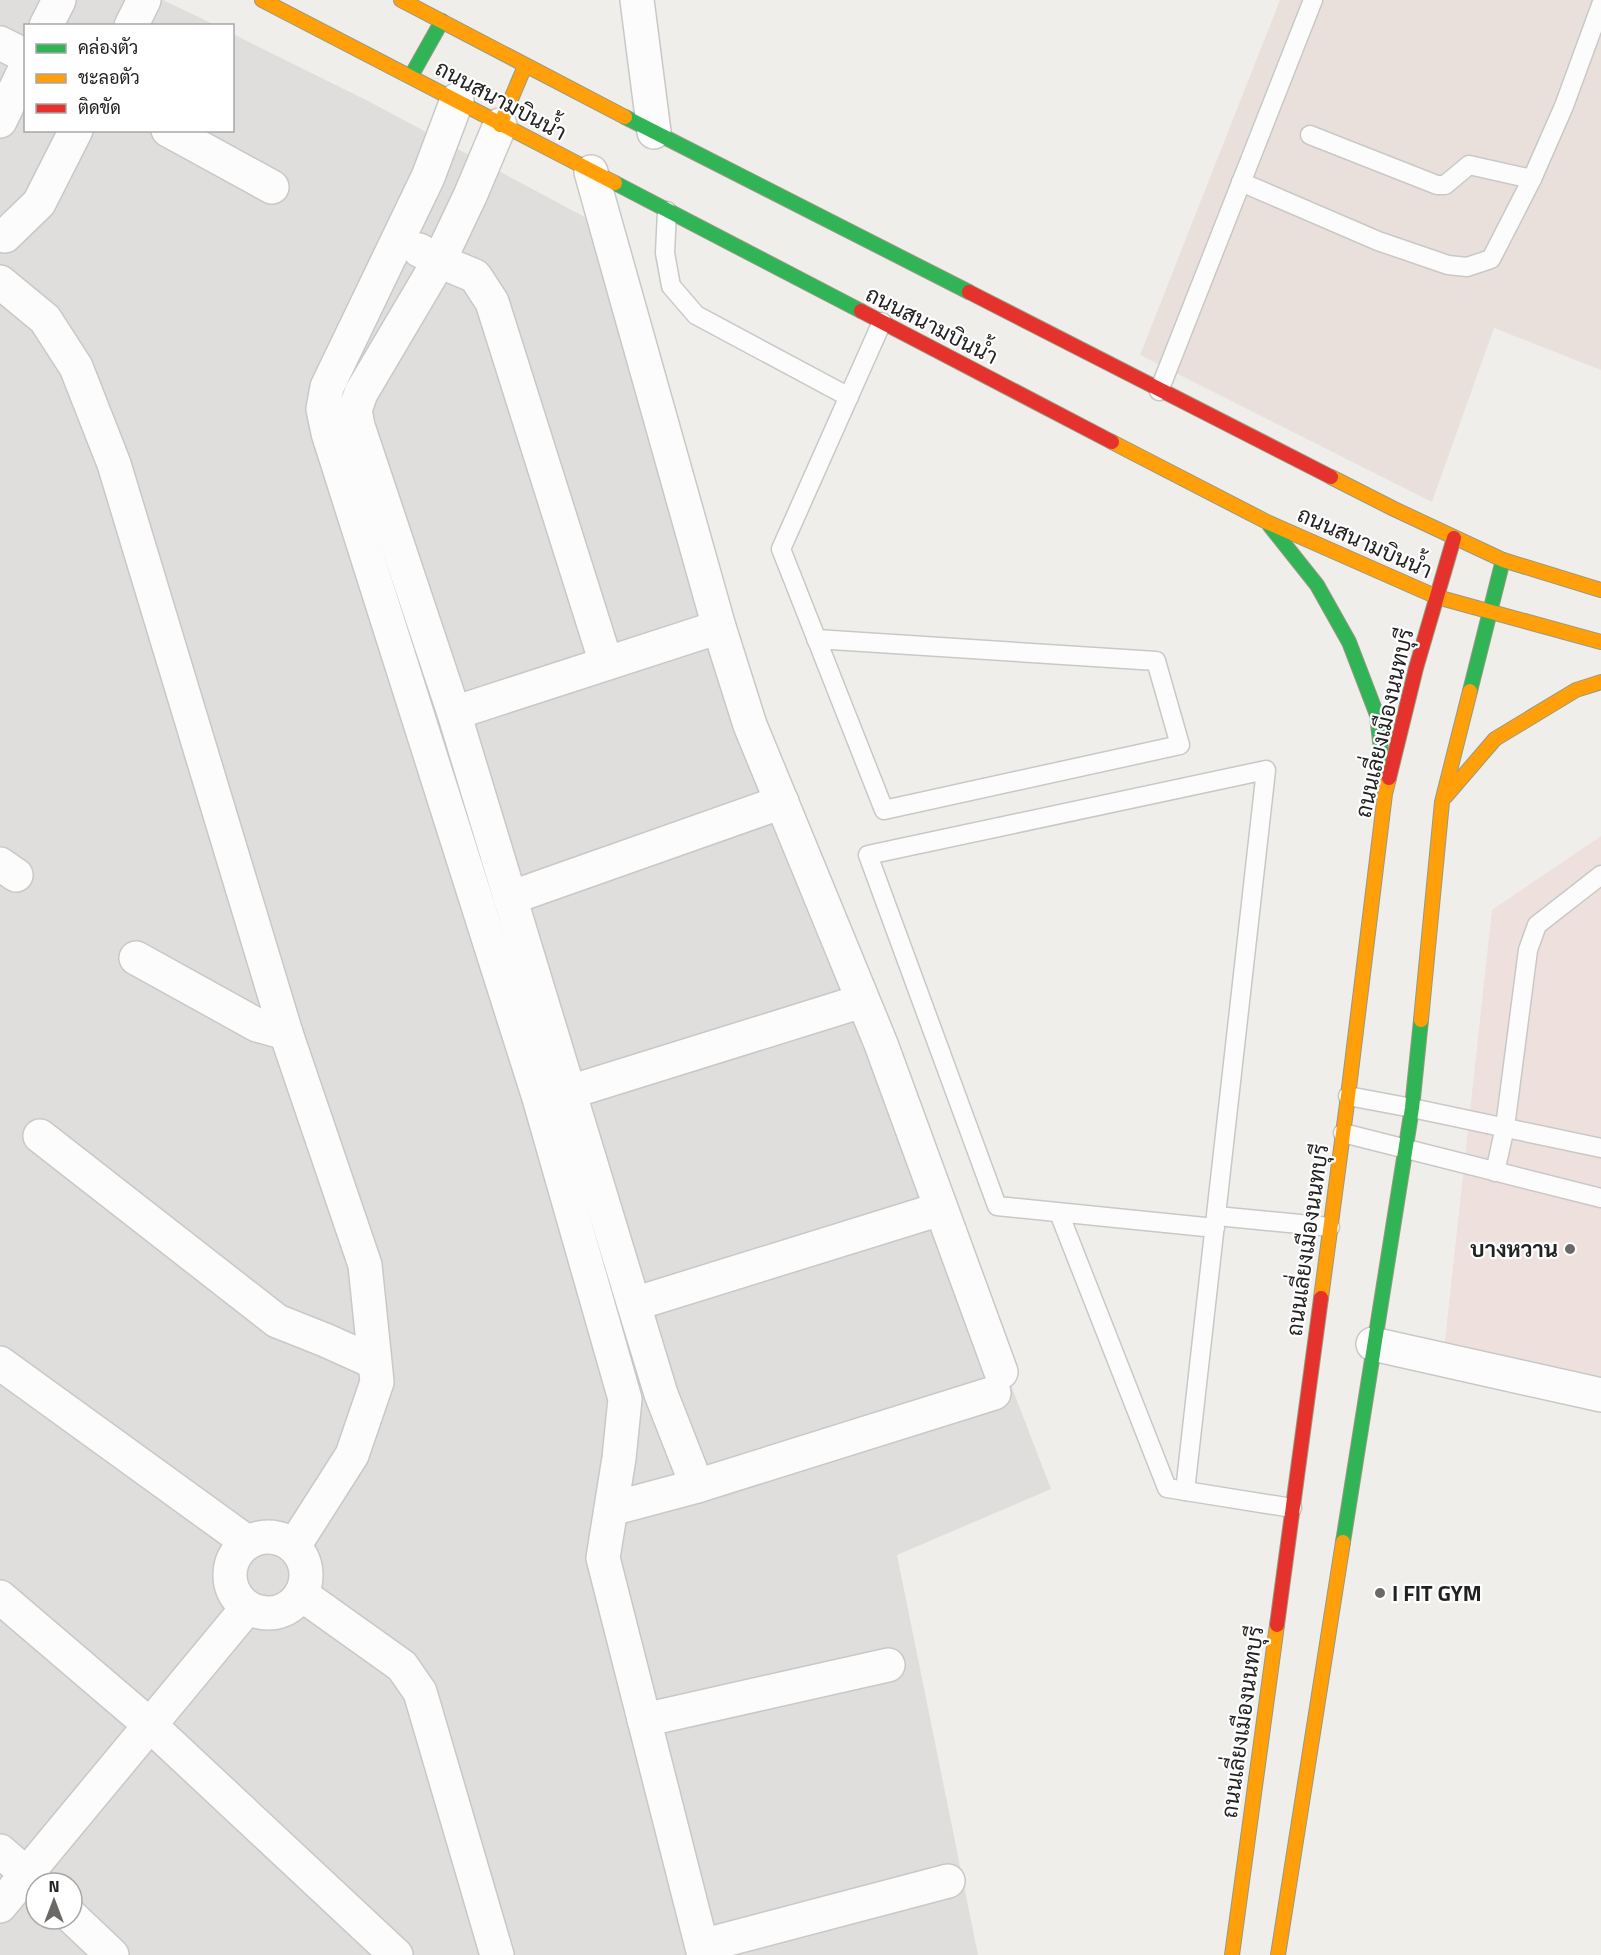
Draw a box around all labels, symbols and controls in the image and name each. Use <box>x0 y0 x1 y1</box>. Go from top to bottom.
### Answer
legend <box>24 24 234 132</box>
text: คล่องตัว <box>78 34 138 61</box>
street label: ถนนสนามบินน้ำ <box>429 49 574 149</box>
text: ชะลอตัว <box>78 64 140 91</box>
text: ติดขัด <box>78 94 121 121</box>
street label: ถนนสนามบินน้ำ <box>860 275 1005 373</box>
street label: ถนนสนามบินน้ำ <box>1292 495 1439 587</box>
street label: ถนนเลี่ยงเมืองนนทบุรี <box>1344 624 1422 821</box>
street label: ถนนเลี่ยงเมืองนนทบุรี <box>1275 1142 1337 1338</box>
place label: บางหวาน <box>1470 1232 1558 1266</box>
marker: บางหวาน <box>1563 1242 1577 1256</box>
place label: I FIT GYM <box>1392 1576 1482 1610</box>
marker: I FIT GYM <box>1373 1586 1387 1600</box>
street label: ถนนเลี่ยงเมืองนนทบุรี <box>1210 1624 1272 1820</box>
north arrow <box>24 1871 84 1931</box>
text: N <box>48 1874 60 1898</box>

